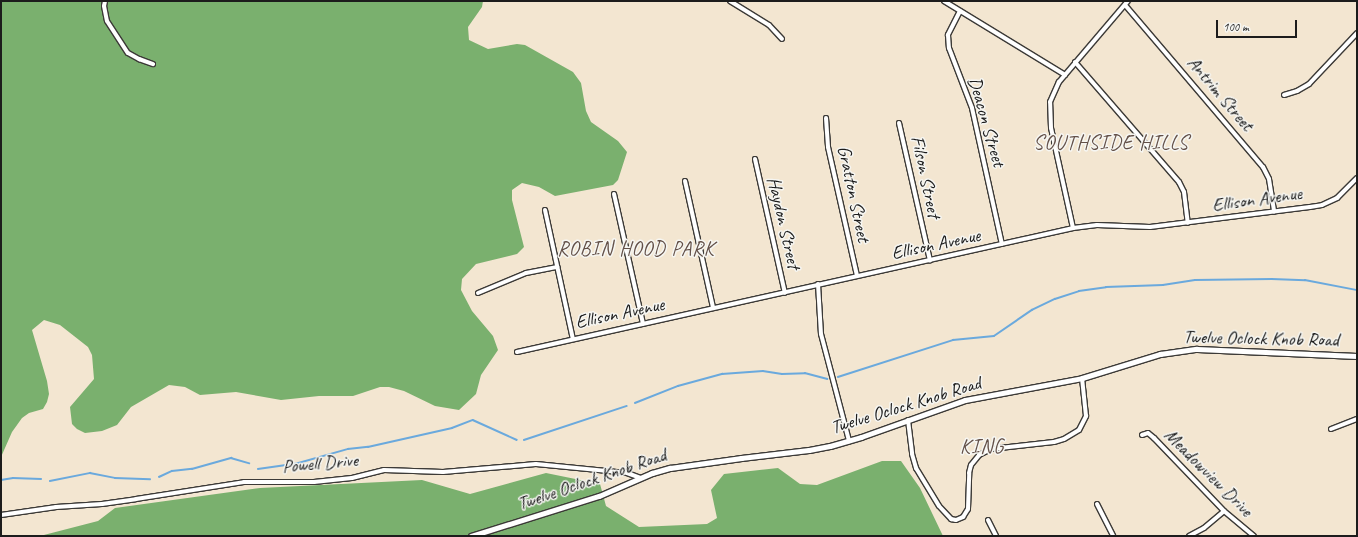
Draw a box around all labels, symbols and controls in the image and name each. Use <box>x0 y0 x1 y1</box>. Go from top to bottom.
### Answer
scale bar <box>1218 12 1299 38</box>
text: 100 m <box>1223 19 1249 35</box>
street label: Antrim Street <box>1182 52 1258 136</box>
street label: Deacon Street <box>962 74 1010 170</box>
district label: SOUTHSIDE HILLS <box>1034 130 1188 154</box>
street label: Filson Street <box>905 134 945 220</box>
street label: Gratton Street <box>832 144 874 244</box>
street label: Haydon Street <box>761 175 805 271</box>
street label: Ellison Avenue <box>1211 182 1303 218</box>
street label: Ellison Avenue <box>890 224 982 266</box>
district label: ROBIN HOOD PARK <box>558 236 714 260</box>
street label: Ellison Avenue <box>574 293 666 335</box>
street label: Twelve Oclock Knob Road <box>1183 326 1339 352</box>
street label: Twelve Oclock Knob Road <box>828 372 984 440</box>
street label: Meadowview Drive <box>1159 424 1257 522</box>
district label: KING <box>960 434 1004 458</box>
street label: Twelve Oclock Knob Road <box>514 444 670 516</box>
street label: Powell Drive <box>281 449 359 479</box>

